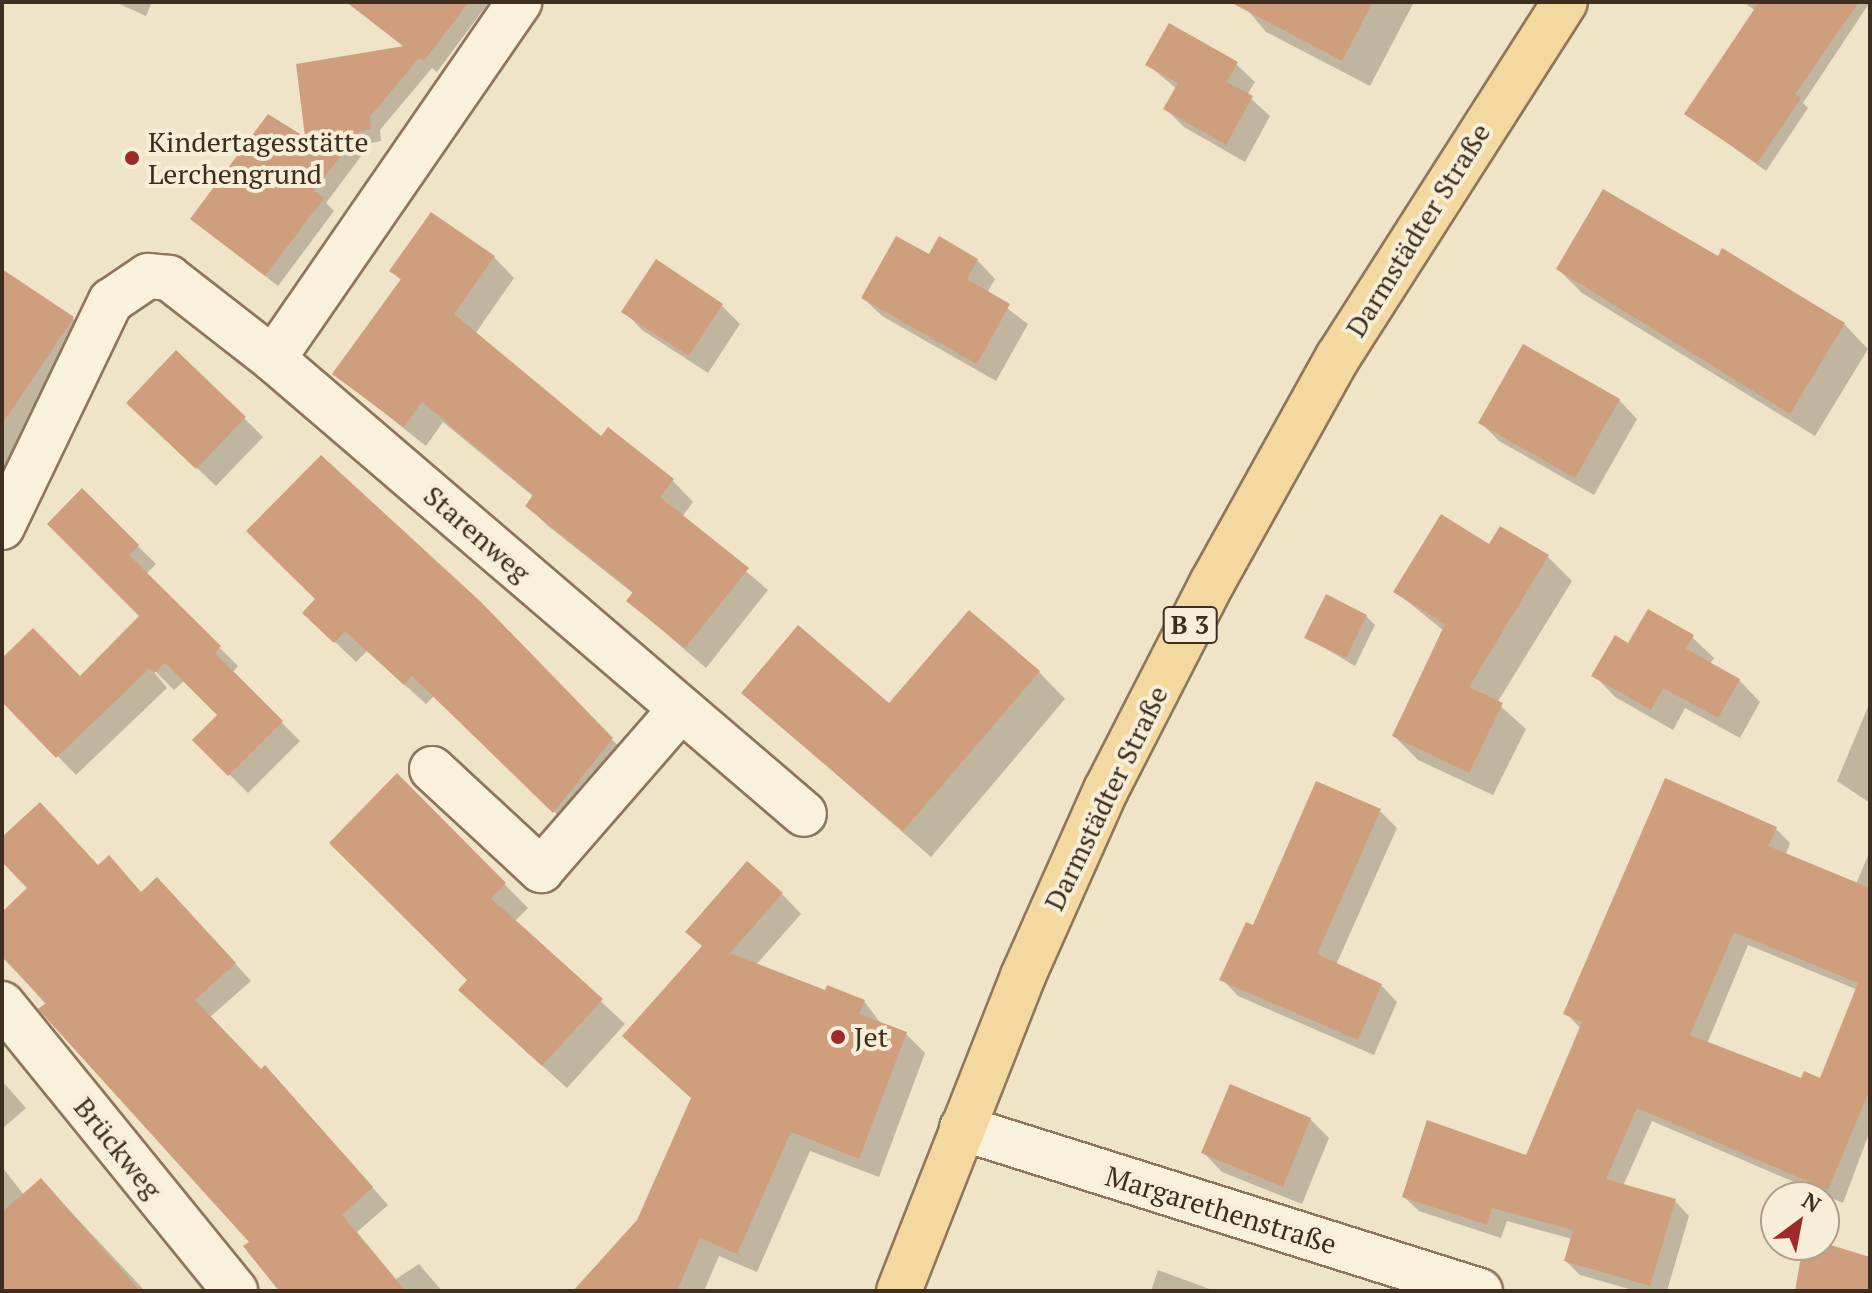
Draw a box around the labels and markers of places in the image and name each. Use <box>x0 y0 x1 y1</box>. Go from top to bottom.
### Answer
place label: Kindertagesstätte Lerchengrund <box>148 125 368 191</box>
marker: Kindertagesstätte Lerchengrund <box>123 149 141 167</box>
place label: Jet <box>854 1020 888 1054</box>
marker: Jet <box>829 1028 847 1046</box>

